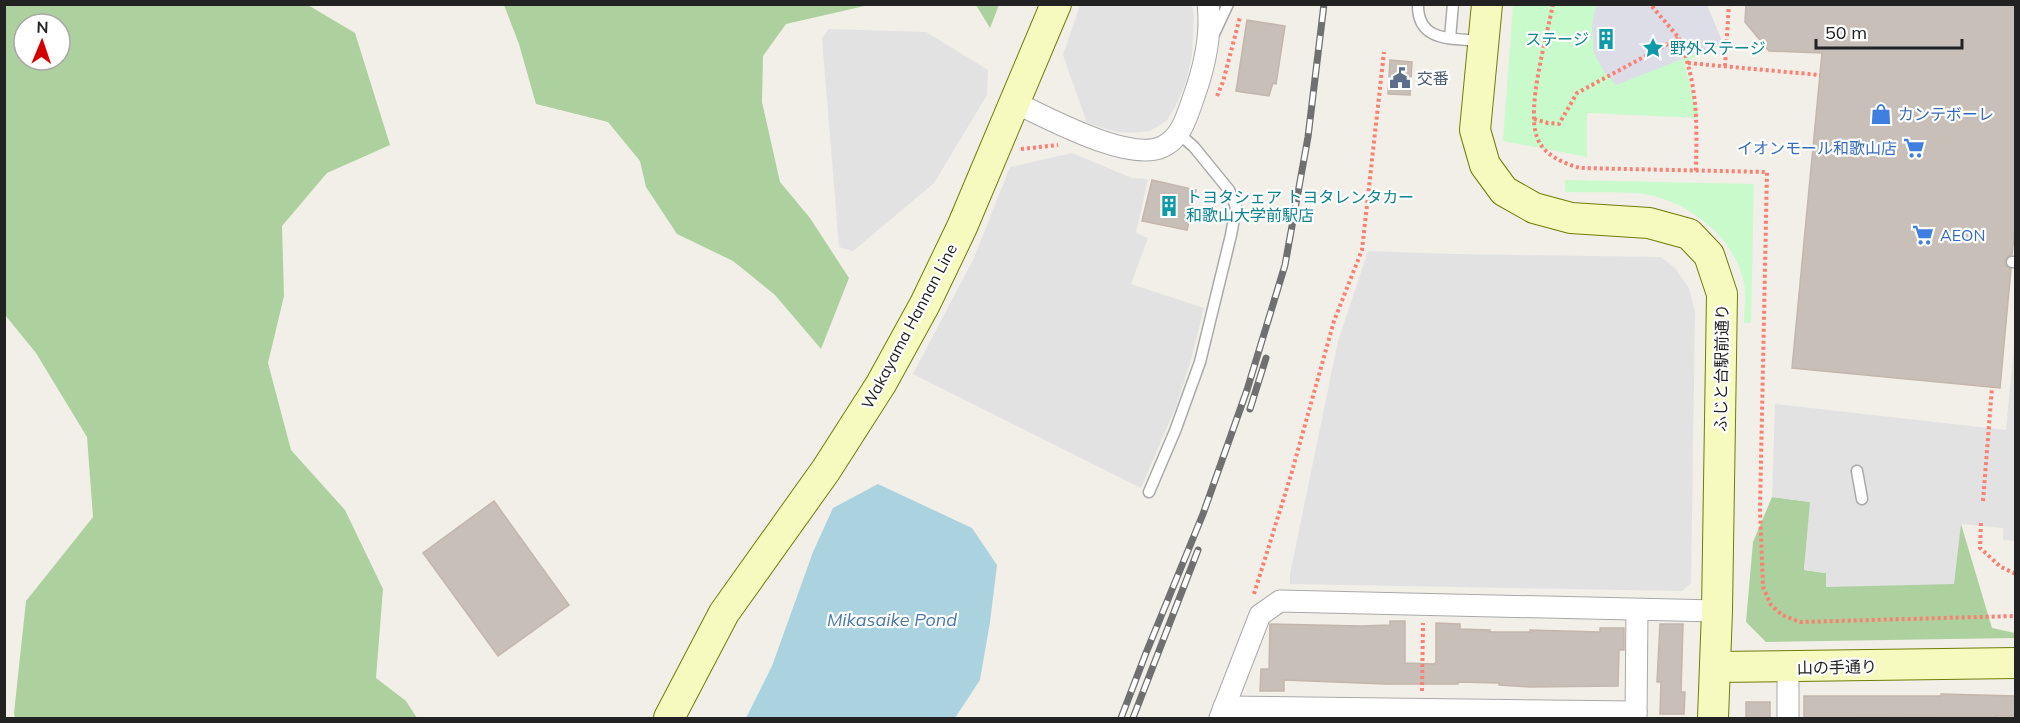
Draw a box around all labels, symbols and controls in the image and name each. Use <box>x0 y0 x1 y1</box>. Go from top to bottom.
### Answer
north arrow <box>12 12 72 72</box>
scale bar <box>1816 12 1962 50</box>
text: N <box>36 17 49 37</box>
text: 50 m <box>1825 21 1867 44</box>
building icon: ステージ <box>1594 27 1618 51</box>
place label: ステージ <box>1525 29 1589 49</box>
place icon: 野外ステージ <box>1641 36 1665 60</box>
place label: 野外ステージ <box>1670 38 1766 58</box>
public building icon: 交番 <box>1388 66 1412 90</box>
place label: 交番 <box>1417 68 1449 88</box>
shop icon: カンテボーレ <box>1869 102 1893 126</box>
place label: カンテボーレ <box>1898 104 1994 124</box>
supermarket icon: イオンモール和歌山店 <box>1902 136 1926 160</box>
place label: イオンモール和歌山店 <box>1737 138 1897 158</box>
place label: トヨタシェア トヨタレンタカー 和歌山大学前駅店 <box>1186 187 1414 225</box>
building icon: トヨタシェア トヨタレンタカー 和歌山大学前駅店 <box>1157 194 1181 218</box>
supermarket icon: AEON <box>1911 223 1935 247</box>
place label: AEON <box>1940 225 1985 245</box>
street label: Wakayama Hannan Line <box>857 240 961 412</box>
street label: ふじと台駅前通り <box>1710 304 1732 432</box>
water label: Mikasaike Pond <box>827 608 957 631</box>
street label: 山の手通り <box>1797 656 1877 678</box>

